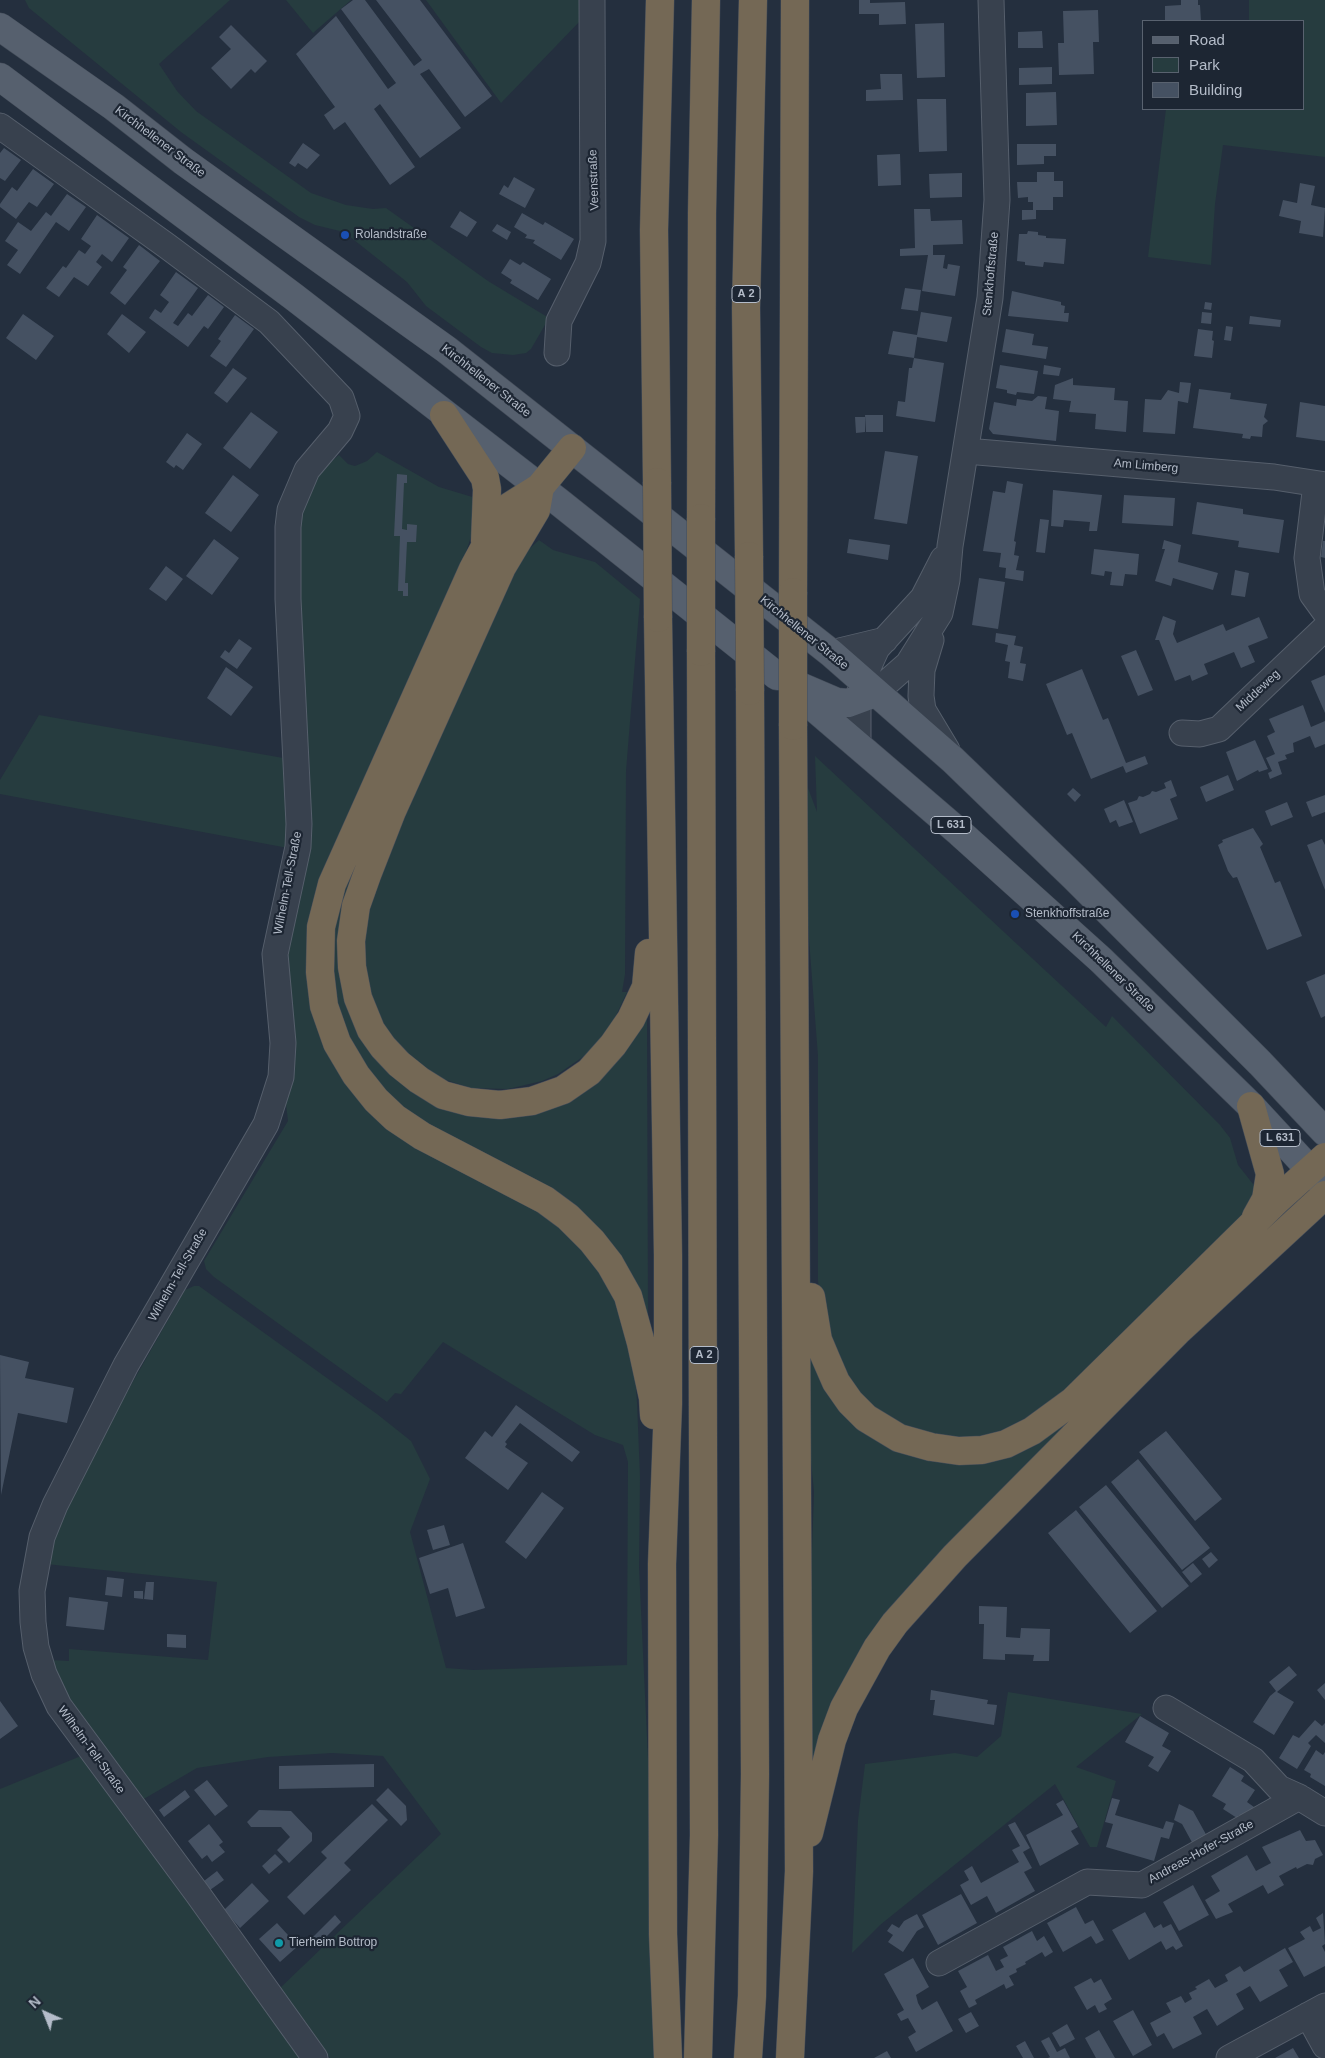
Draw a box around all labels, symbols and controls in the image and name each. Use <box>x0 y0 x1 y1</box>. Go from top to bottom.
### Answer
legend <box>1142 20 1305 110</box>
text: Road <box>1189 31 1225 48</box>
text: Park <box>1189 56 1220 73</box>
text: Building <box>1189 81 1242 98</box>
street label: Kirchhellener Straße <box>112 103 208 181</box>
street label: Veenstraße <box>586 149 602 211</box>
place label: Rolandstraße <box>355 228 427 242</box>
marker: Rolandstraße <box>339 229 351 241</box>
street label: Stenkhoffstraße <box>980 231 1002 317</box>
road number: A 2 <box>732 286 760 302</box>
street label: Kirchhellener Straße <box>438 342 534 420</box>
street label: Am Limberg <box>1113 456 1179 476</box>
street label: Kirchhellener Straße <box>757 593 851 673</box>
street label: Middeweg <box>1233 667 1283 715</box>
road number: L 631 <box>931 816 971 834</box>
street label: Wilhelm-Tell-Straße <box>271 830 305 936</box>
place label: Stenkhoffstraße <box>1025 907 1109 921</box>
marker: Stenkhoffstraße <box>1009 908 1021 920</box>
street label: Kirchhellener Straße <box>1069 929 1157 1015</box>
road number: L 631 <box>1260 1130 1300 1146</box>
street label: Wilhelm-Tell-Straße <box>146 1226 210 1324</box>
road number: A 2 <box>690 1346 718 1364</box>
street label: Wilhelm-Tell-Straße <box>54 1703 128 1797</box>
street label: Andreas-Hofer-Straße <box>1146 1817 1256 1887</box>
place label: Tierheim Bottrop <box>289 1936 377 1950</box>
marker: Tierheim Bottrop <box>273 1937 285 1949</box>
north arrow <box>20 1988 70 2038</box>
text: N <box>25 1993 44 2011</box>

